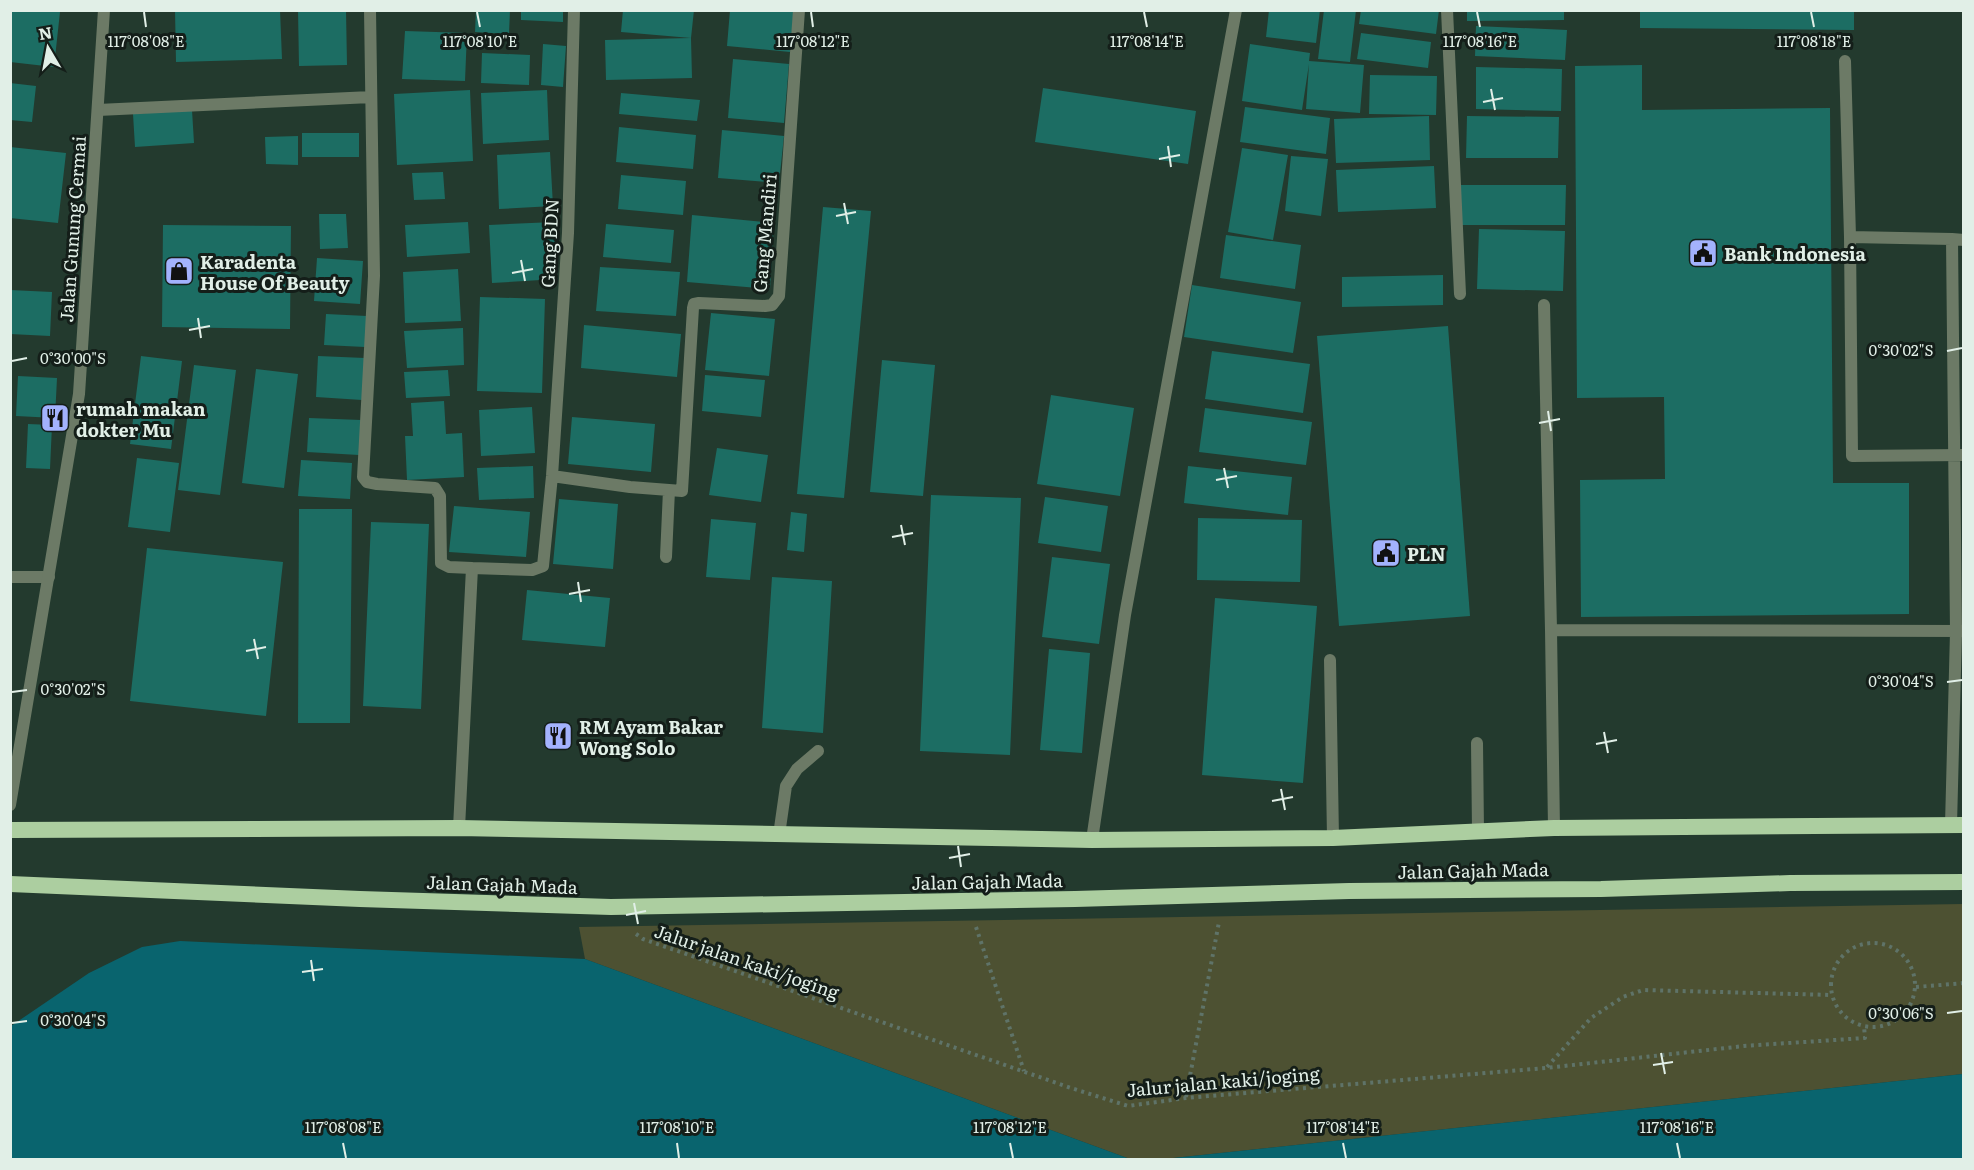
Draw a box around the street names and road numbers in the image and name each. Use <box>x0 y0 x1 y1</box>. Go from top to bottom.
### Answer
street label: Jalan Gunung Cermai <box>52 135 92 323</box>
street label: Gang Mandiri <box>745 172 783 294</box>
street label: Gang BDN <box>533 198 565 288</box>
street label: Jalan Gajah Mada <box>1397 855 1549 885</box>
street label: Jalan Gajah Mada <box>911 866 1063 896</box>
street label: Jalan Gajah Mada <box>426 868 578 900</box>
street label: Jalur jalan kaki/joging <box>651 917 844 1006</box>
street label: Jalur jalan kaki/joging <box>1125 1059 1322 1103</box>

